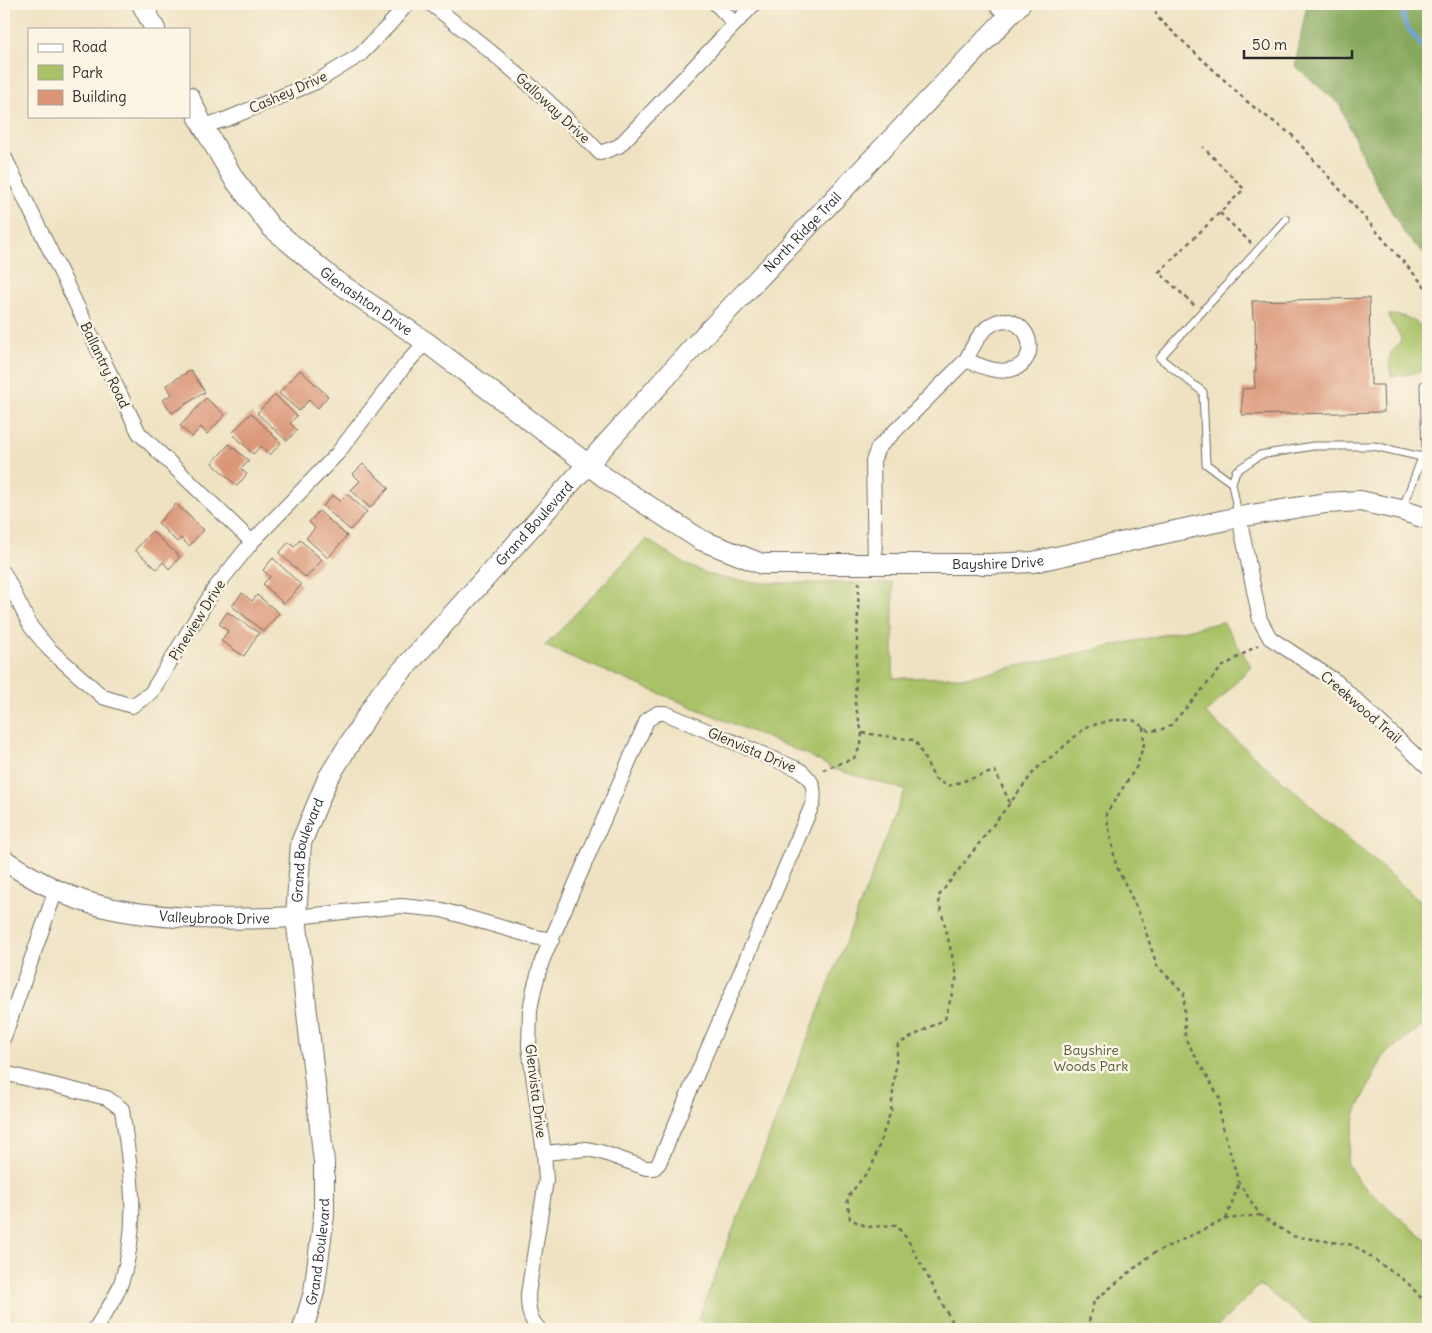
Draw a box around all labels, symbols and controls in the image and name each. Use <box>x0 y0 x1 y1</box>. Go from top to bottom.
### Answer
legend <box>28 28 190 118</box>
scale bar <box>1244 28 1352 60</box>
text: 50 m <box>1252 35 1287 54</box>
text: Road <box>72 37 107 56</box>
text: Park <box>72 63 103 82</box>
street label: Cashey Drive <box>246 67 330 117</box>
street label: Galloway Drive <box>512 69 594 147</box>
text: Building <box>72 87 127 106</box>
street label: North Ridge Trail <box>760 188 845 276</box>
street label: Glenashton Drive <box>316 263 416 339</box>
street label: Ballantry Road <box>76 319 134 411</box>
street label: Grand Boulevard <box>492 477 577 570</box>
street label: Bayshire Drive <box>952 551 1046 573</box>
street label: Pineview Drive <box>165 576 229 664</box>
street label: Creekwood Trail <box>1317 667 1405 747</box>
street label: Glenvista Drive <box>705 723 799 777</box>
street label: Grand Boulevard <box>288 795 328 903</box>
street label: Valleybrook Drive <box>158 907 270 928</box>
park label: Bayshire Woods Park <box>1054 1041 1128 1075</box>
street label: Glenvista Drive <box>521 1043 551 1139</box>
street label: Grand Boulevard <box>302 1198 333 1308</box>

